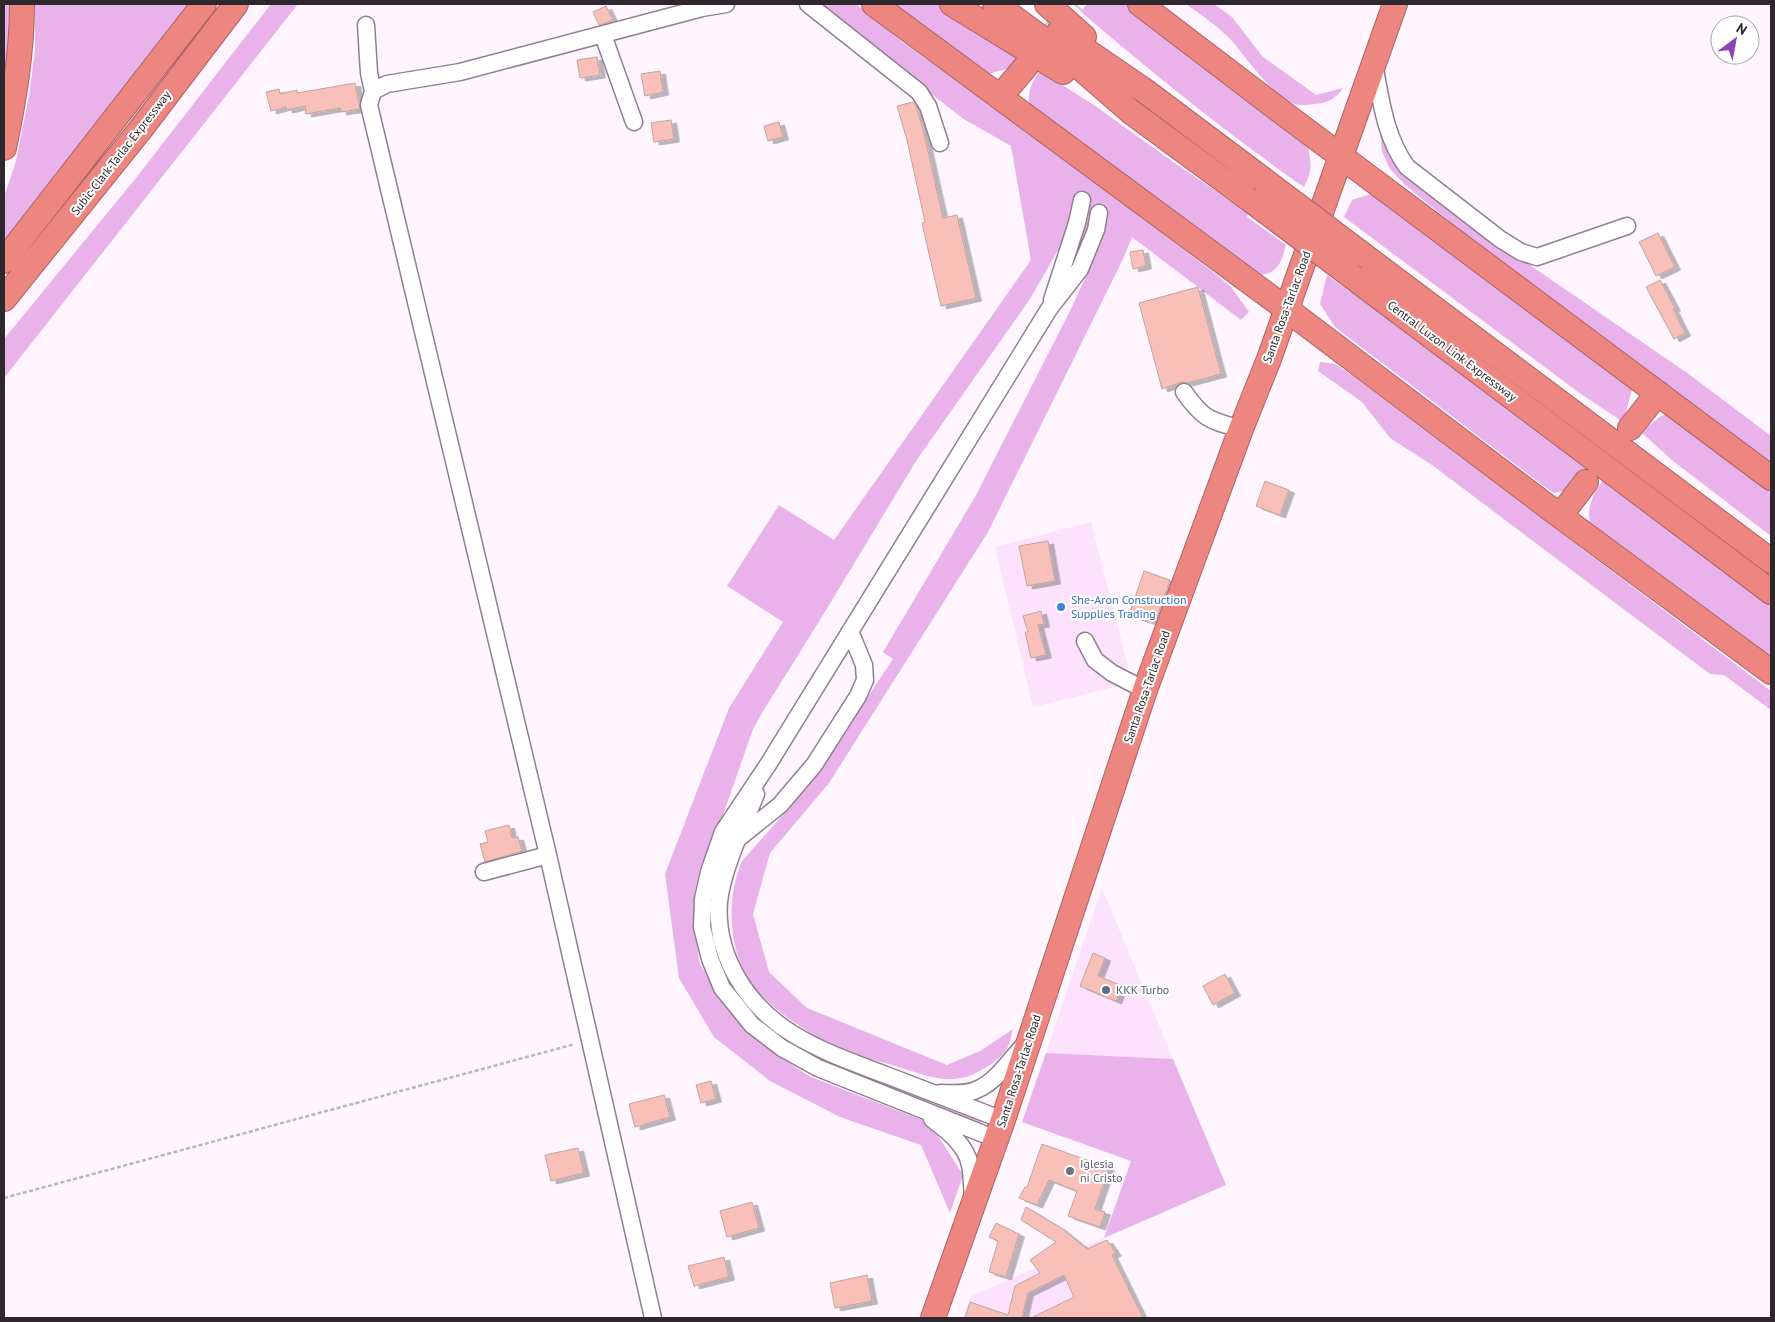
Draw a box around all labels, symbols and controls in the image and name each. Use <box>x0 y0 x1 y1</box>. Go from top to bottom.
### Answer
north arrow <box>1710 15 1760 65</box>
text: N <box>1733 19 1751 39</box>
street label: Subic-Clark-Tarlac Expressway <box>67 87 174 218</box>
street label: Santa Rosa-Tarlac Road <box>1259 249 1314 365</box>
street label: Central Luzon Link Expressway <box>1385 297 1520 404</box>
place label: She-Aron Construction Supplies Trading <box>1071 592 1186 621</box>
marker: She-Aron Construction Supplies Trading <box>1055 601 1067 613</box>
street label: Santa Rosa-Tarlac Road <box>1120 629 1173 745</box>
place label: KKK Turbo <box>1116 982 1169 997</box>
marker: KKK Turbo <box>1100 984 1112 996</box>
street label: Santa Rosa-Tarlac Road <box>993 1012 1044 1129</box>
place label: Iglesia ni Cristo <box>1080 1156 1122 1185</box>
marker: Iglesia ni Cristo <box>1064 1165 1076 1177</box>

